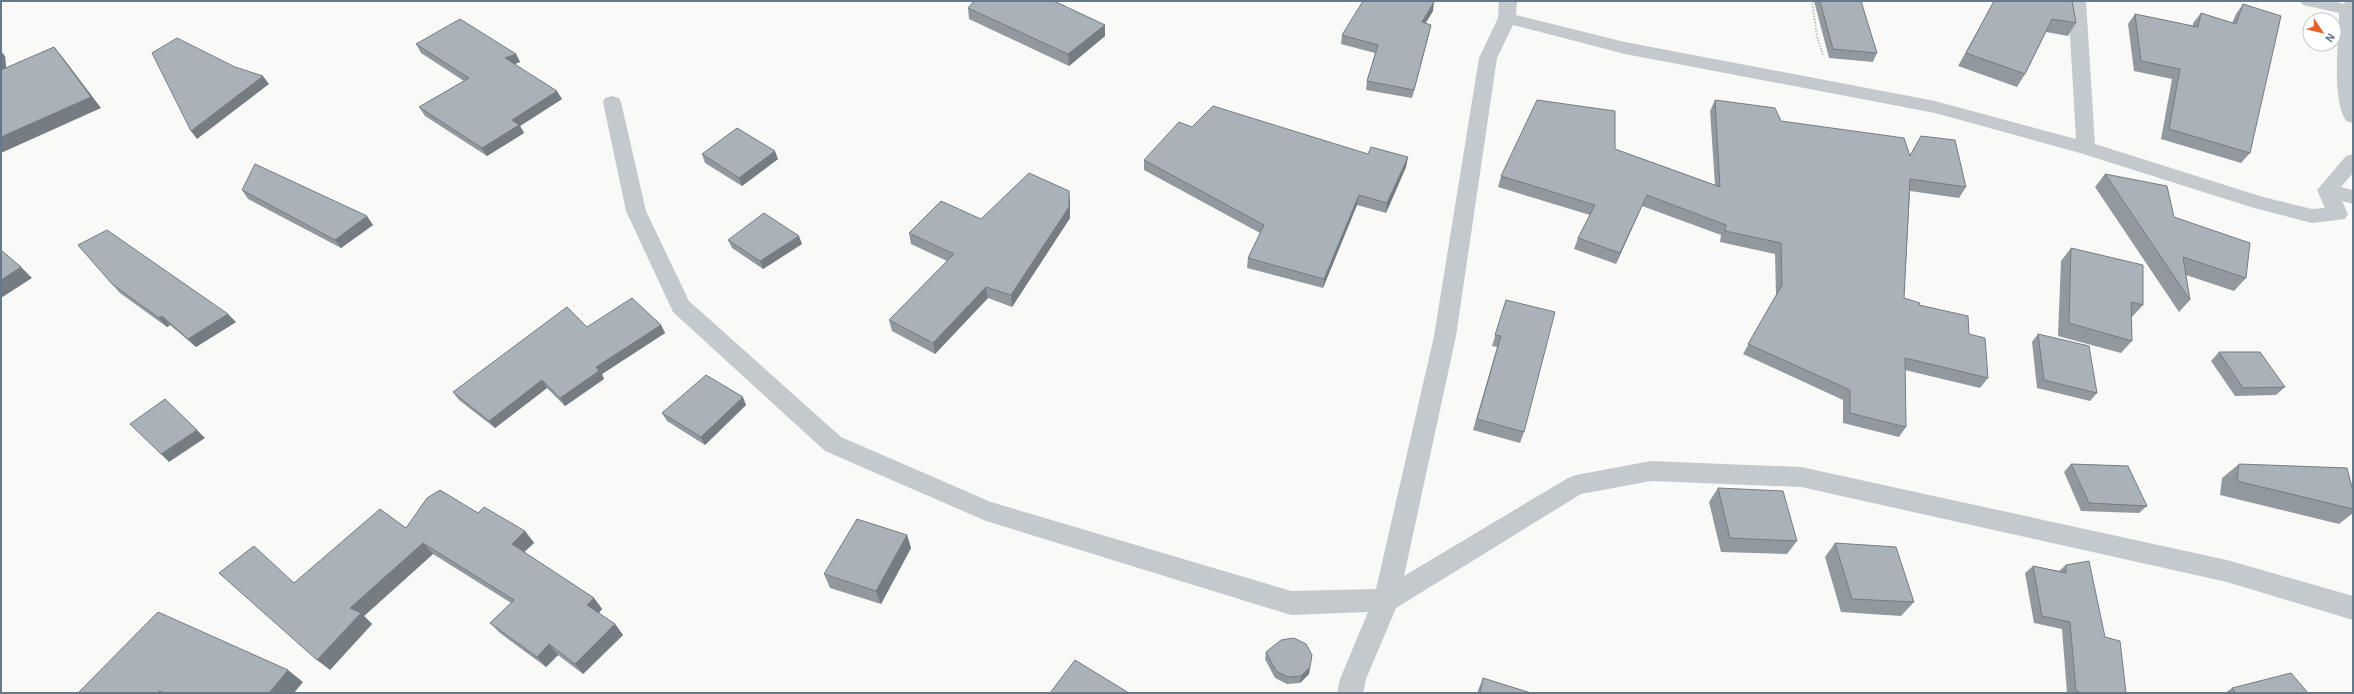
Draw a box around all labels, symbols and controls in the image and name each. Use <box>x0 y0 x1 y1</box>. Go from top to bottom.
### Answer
north arrow <box>2302 12 2342 52</box>
text: N <box>2322 30 2338 45</box>

